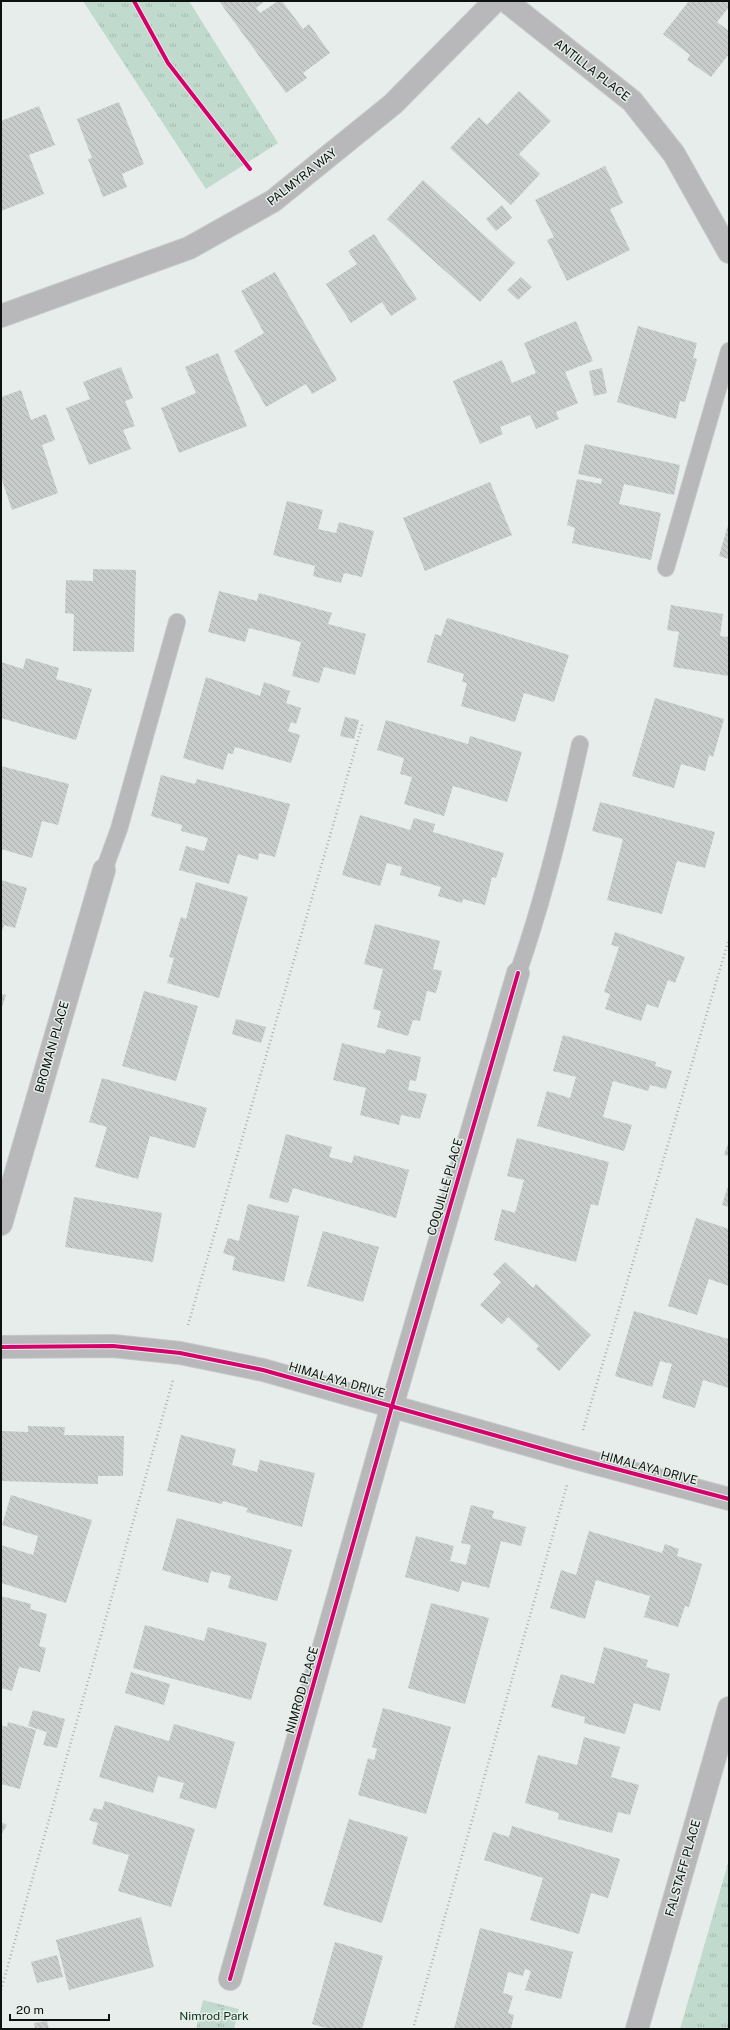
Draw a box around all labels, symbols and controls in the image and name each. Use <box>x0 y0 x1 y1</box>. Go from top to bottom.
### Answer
street label: ANTILLA PLACE <box>551 36 633 104</box>
street label: PALMYRA WAY <box>264 145 340 209</box>
street label: BROMAN PLACE <box>32 1000 72 1094</box>
street label: COQUILLE PLACE <box>424 1137 466 1237</box>
street label: HIMALAYA DRIVE <box>287 1360 387 1400</box>
street label: HIMALAYA DRIVE <box>599 1448 699 1488</box>
street label: NIMROD PLACE <box>283 1645 321 1735</box>
street label: FALSTAFF PLACE <box>662 1818 704 1918</box>
scale bar <box>10 1996 109 2022</box>
text: 20 m <box>16 2003 44 2017</box>
park label: Nimrod Park <box>179 2009 249 2023</box>

